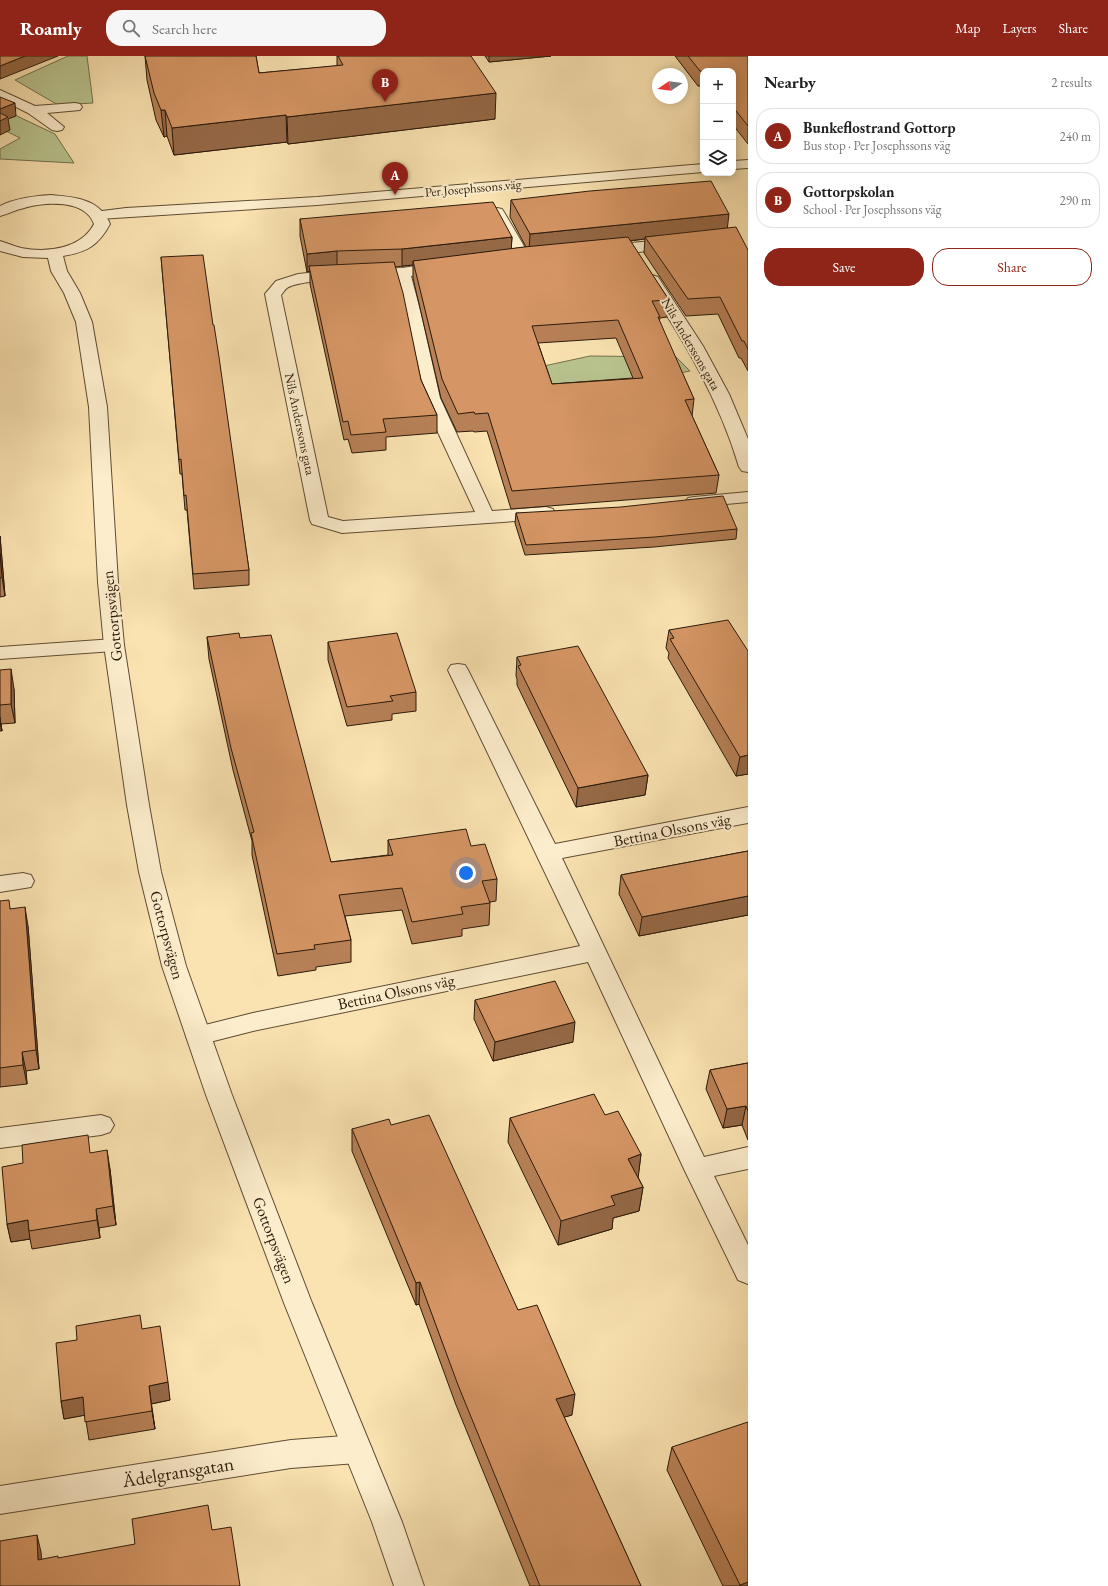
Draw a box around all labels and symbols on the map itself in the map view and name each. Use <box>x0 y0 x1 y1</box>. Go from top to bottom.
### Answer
north arrow <box>652 68 688 104</box>
pin: B <box>372 69 398 102</box>
pin: A <box>382 162 408 195</box>
street label: Per Josephssons väg <box>424 175 522 201</box>
street label: Nils Anderssons gata <box>658 295 725 394</box>
street label: Nils Anderssons gata <box>281 371 319 477</box>
street label: Gottorpsvägen <box>97 569 127 662</box>
street label: Bettina Olssons väg <box>612 808 733 852</box>
your location <box>456 863 476 883</box>
street label: Gottorpsvägen <box>145 888 189 982</box>
street label: Bettina Olssons väg <box>336 969 457 1015</box>
street label: Gottorpsvägen <box>248 1194 300 1287</box>
street label: Ädelgransgatan <box>119 1451 236 1493</box>

